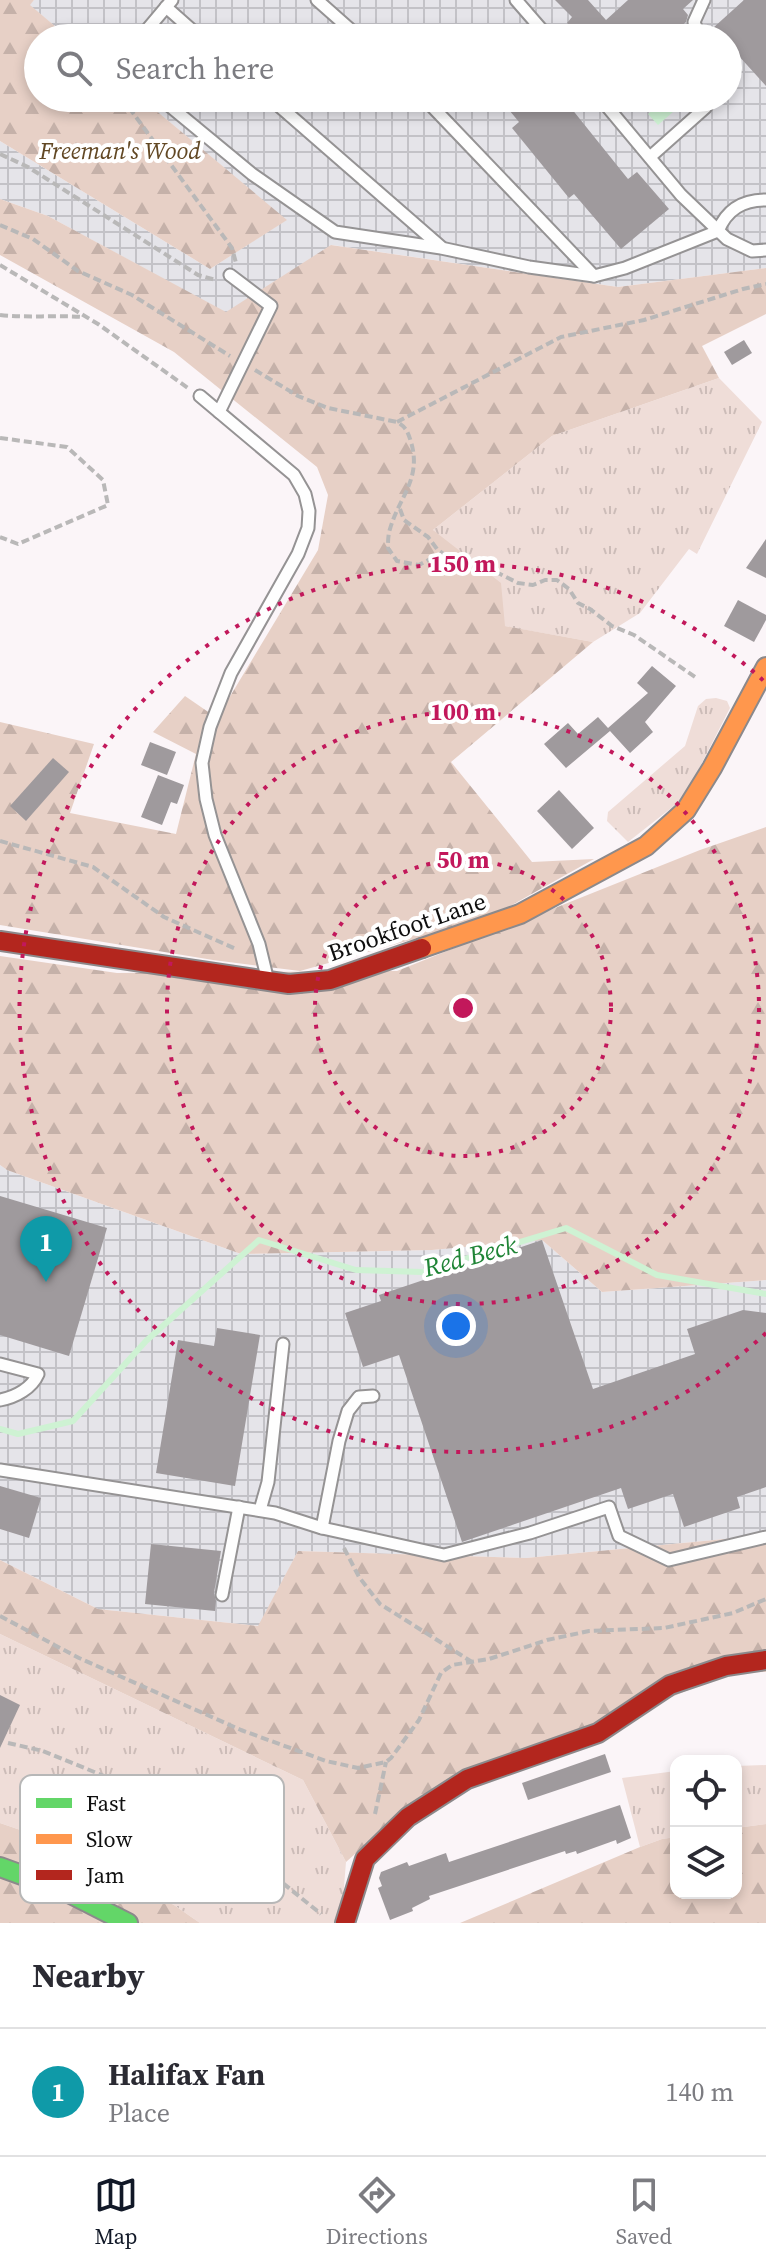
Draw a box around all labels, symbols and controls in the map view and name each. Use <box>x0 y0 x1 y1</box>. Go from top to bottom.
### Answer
search box <box>24 24 742 112</box>
icon: search <box>52 46 96 90</box>
text: Search here <box>116 48 274 89</box>
park label: Freeman's Wood <box>38 134 201 167</box>
text: 150 m <box>430 547 496 580</box>
text: 100 m <box>430 695 496 728</box>
text: 50 m <box>437 843 490 876</box>
street label: Brookfoot Lane <box>323 884 490 969</box>
centre of rings <box>449 994 477 1022</box>
pin: 1 <box>20 1216 72 1282</box>
water label: Red Beck <box>418 1226 521 1286</box>
your location <box>436 1306 476 1346</box>
map controls <box>670 1755 742 1899</box>
button: locate <box>670 1755 742 1827</box>
legend <box>20 1775 284 1903</box>
text: Fast <box>86 1788 127 1818</box>
text: Slow <box>86 1824 133 1854</box>
button: layers <box>670 1827 742 1899</box>
text: Jam <box>85 1860 125 1890</box>
text: Nearby <box>32 1952 145 1998</box>
text: Halifax Fan <box>108 2054 265 2095</box>
text: 1 <box>51 2074 65 2110</box>
text: 140 m <box>666 2074 734 2110</box>
text: Place <box>108 2095 170 2131</box>
tab: Map <box>94 2173 138 2251</box>
tab: Directions <box>326 2173 428 2251</box>
tab: Saved <box>616 2173 672 2251</box>

